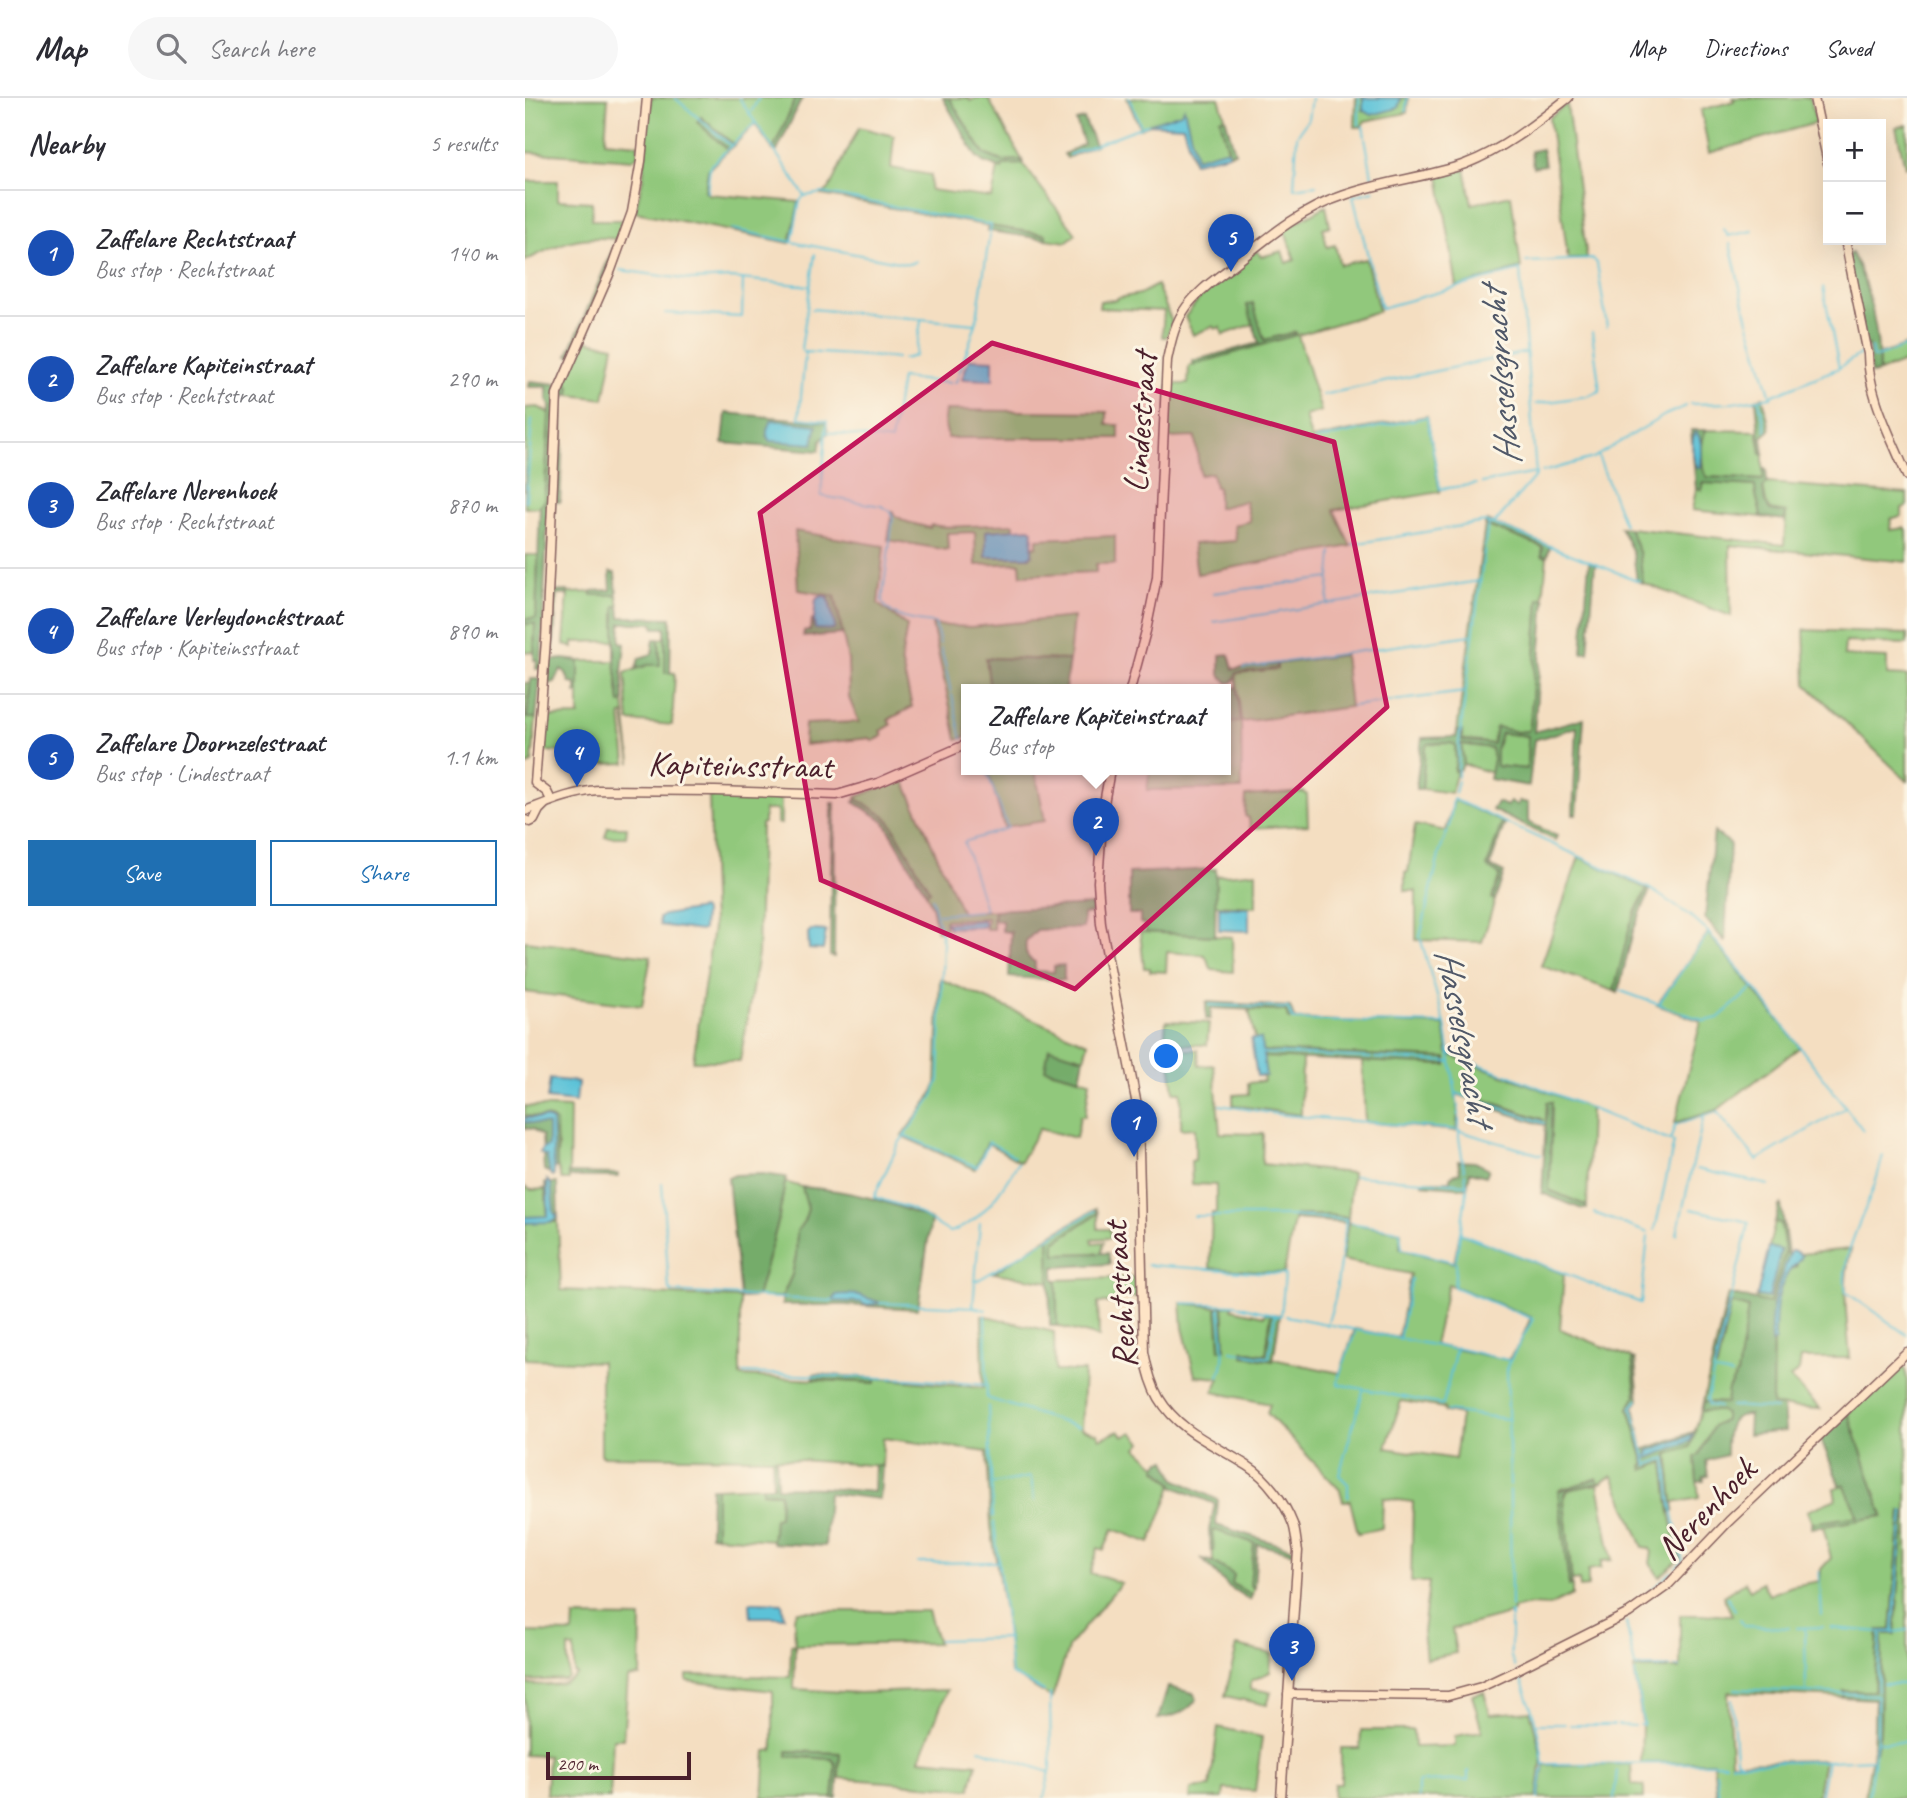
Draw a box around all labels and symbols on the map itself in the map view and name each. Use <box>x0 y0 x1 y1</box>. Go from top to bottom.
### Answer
pin: 5 <box>1208 214 1254 272</box>
water label: Hasselsgracht <box>1468 278 1531 467</box>
street label: Lindestraat <box>1113 346 1168 493</box>
pin: 4 <box>554 729 600 787</box>
street label: Kapiteinsstraat <box>647 741 836 789</box>
pin: 2 <box>1073 798 1119 856</box>
water label: Hasselsgracht <box>1425 945 1507 1136</box>
your location <box>1149 1039 1183 1073</box>
pin: 1 <box>1111 1099 1157 1157</box>
street label: Rechtstraat <box>1092 1217 1148 1370</box>
street label: Nerenhoek <box>1646 1446 1768 1570</box>
pin: 3 <box>1269 1623 1315 1681</box>
scale bar <box>546 1749 691 1781</box>

